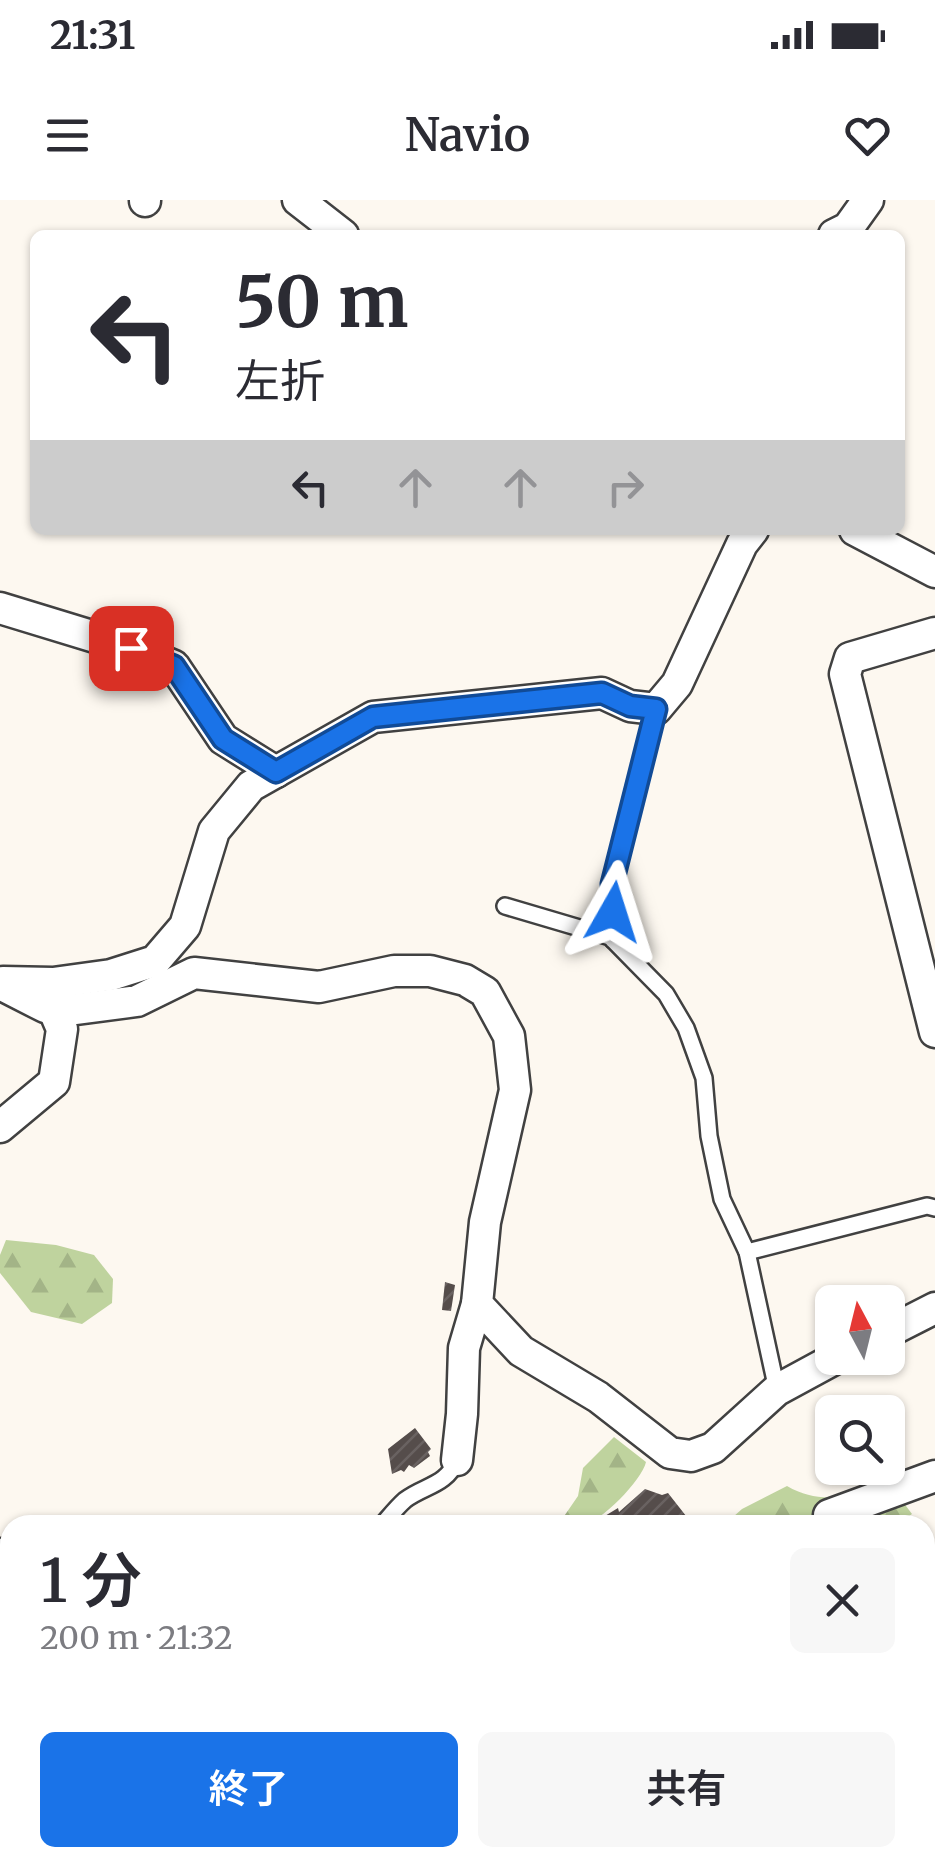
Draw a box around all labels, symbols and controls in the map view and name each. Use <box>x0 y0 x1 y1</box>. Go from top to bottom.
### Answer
text: 21:31 <box>50 12 135 59</box>
text: Navio <box>405 107 530 163</box>
icon: menu <box>40 108 95 163</box>
icon: heart <box>840 108 895 163</box>
text: 50 m <box>235 258 408 346</box>
icon: left <box>70 270 200 400</box>
text: 左折 <box>235 353 325 409</box>
icon: left <box>283 460 338 515</box>
icon: ahead <box>388 460 443 515</box>
icon: ahead <box>493 460 548 515</box>
icon: right <box>598 460 653 515</box>
pin <box>89 606 174 691</box>
icon: arrive <box>104 621 159 676</box>
position arrow <box>561 860 665 964</box>
north arrow <box>815 1285 905 1375</box>
map controls <box>815 1285 905 1485</box>
button: search <box>815 1395 905 1485</box>
text: 1 分 <box>40 1543 142 1618</box>
button: close <box>790 1548 895 1653</box>
text: 200 m · 21:32 <box>40 1618 233 1658</box>
button: 終了 <box>40 1732 458 1847</box>
button: 共有 <box>478 1732 895 1847</box>

